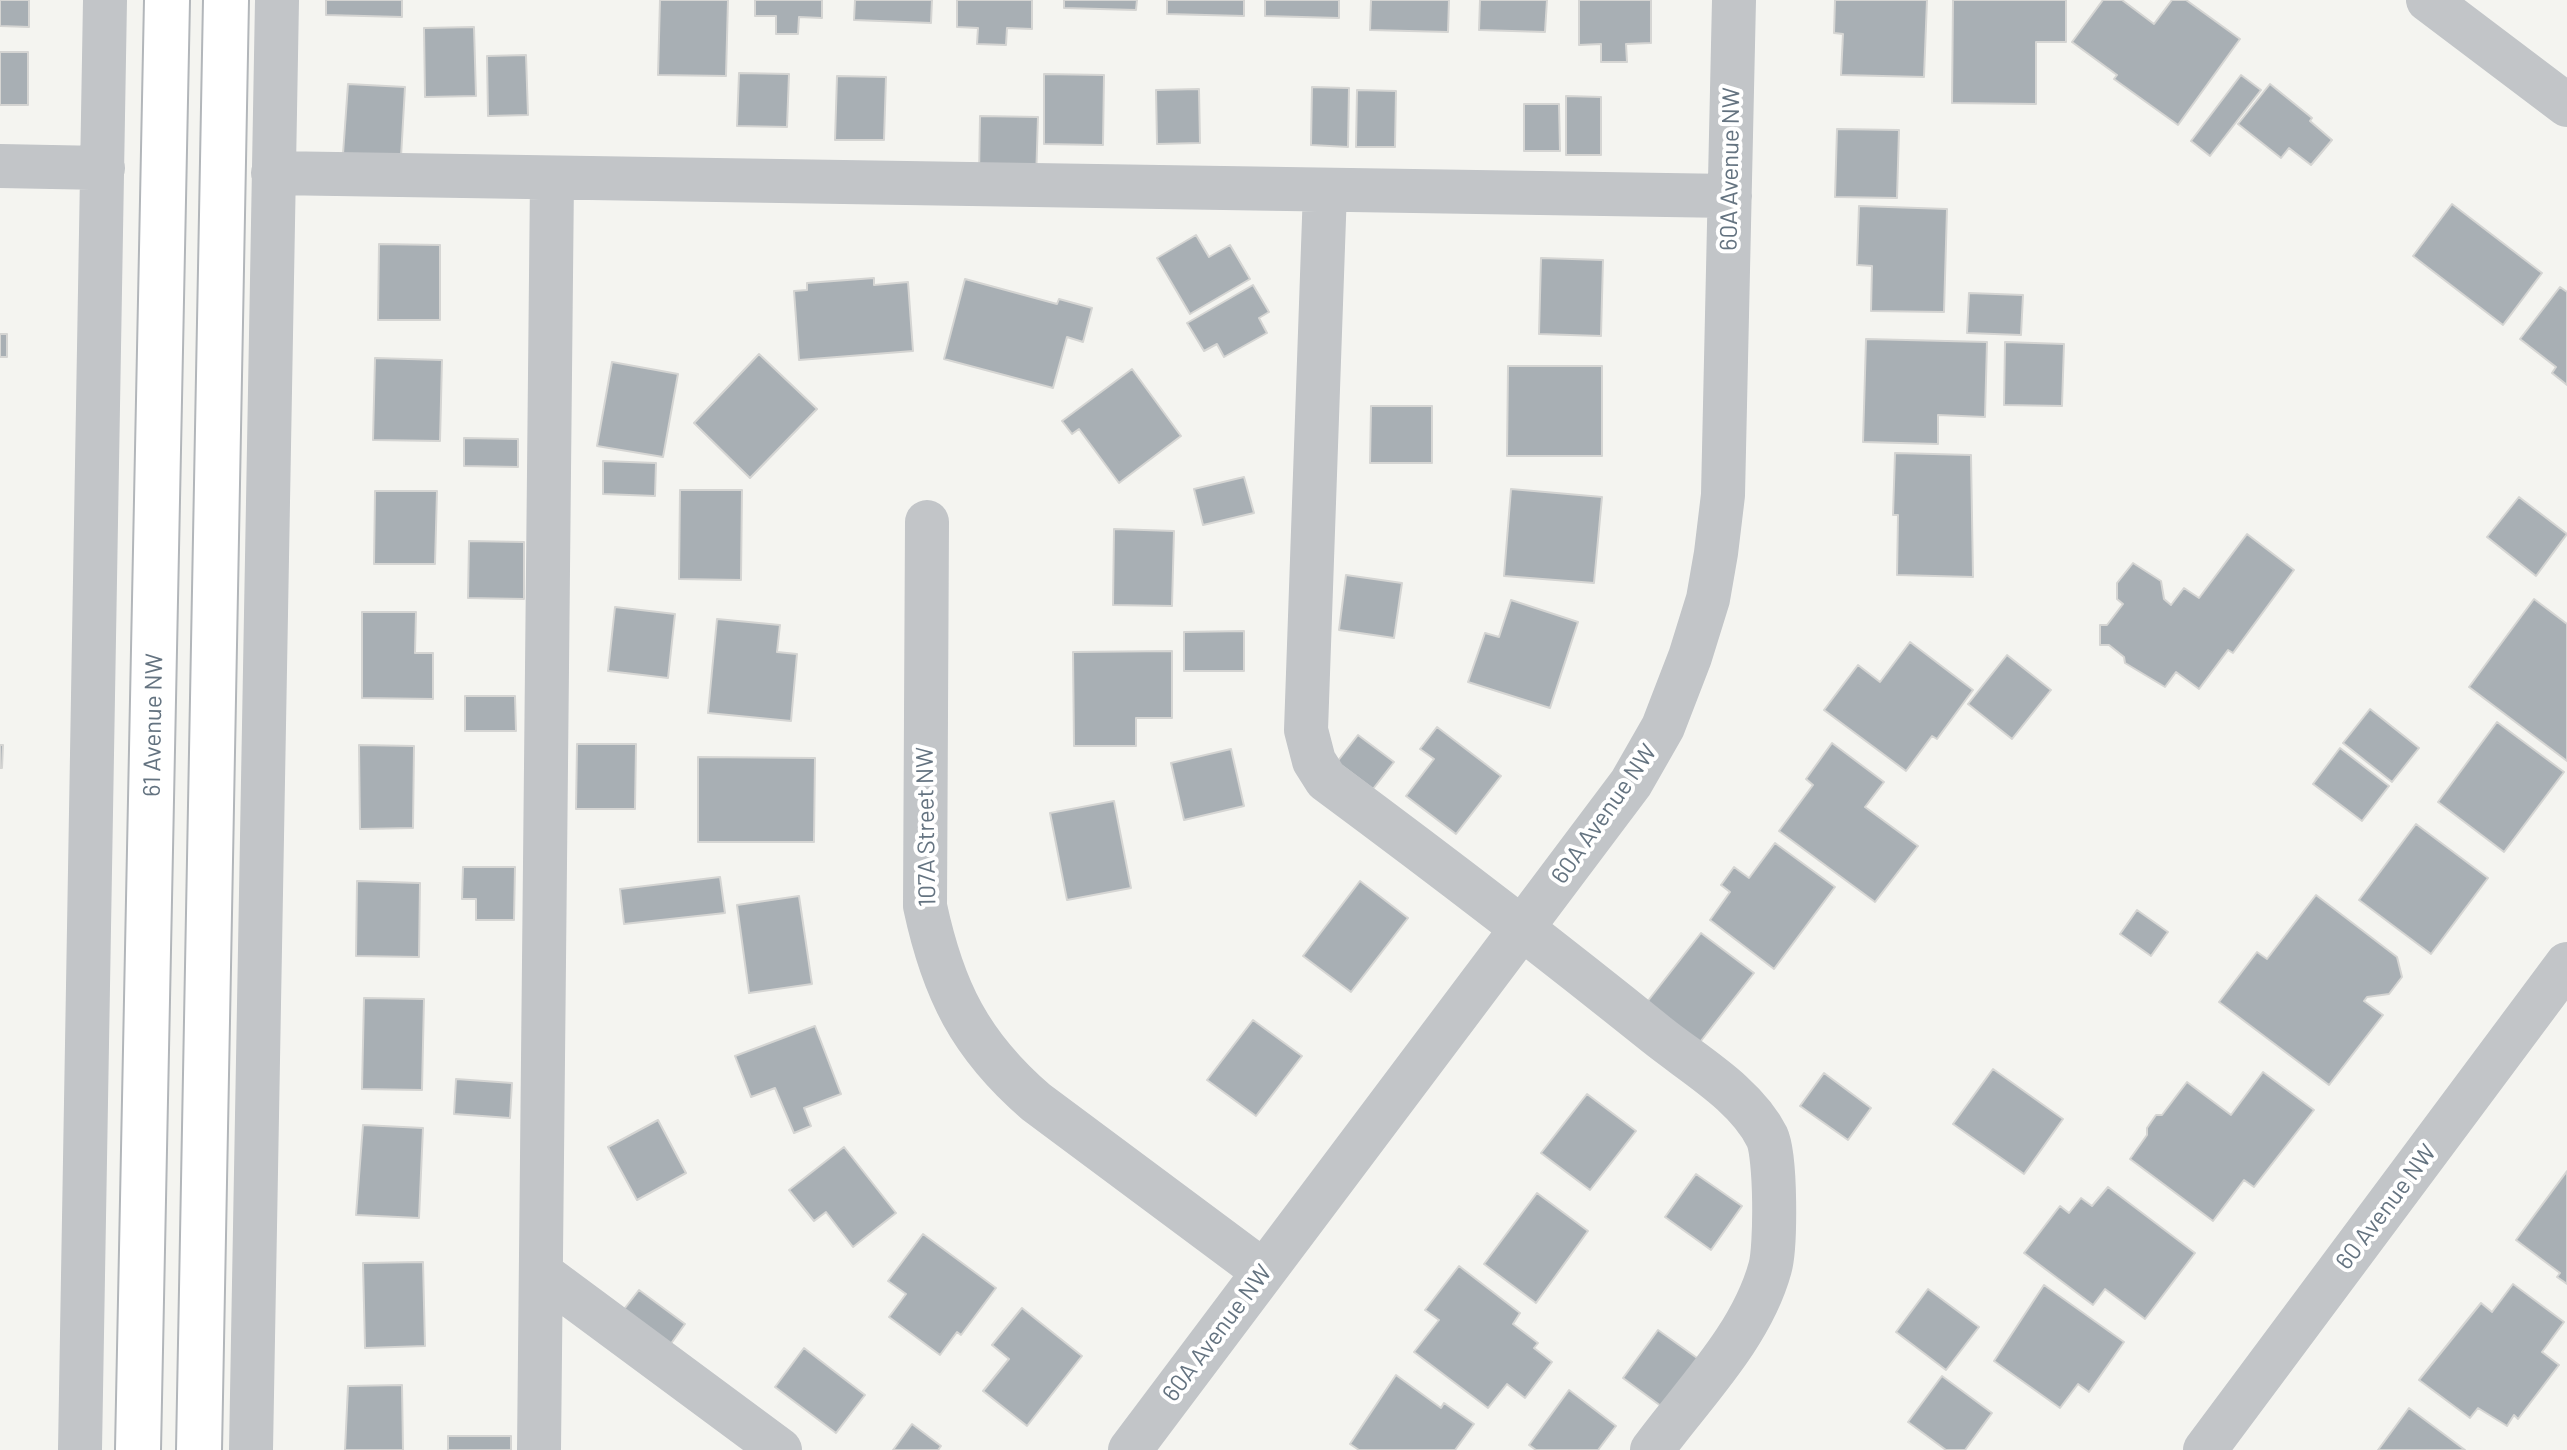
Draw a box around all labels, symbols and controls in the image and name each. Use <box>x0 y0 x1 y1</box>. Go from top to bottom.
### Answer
street label: 60A Avenue NW <box>1714 87 1746 251</box>
street label: 61 Avenue NW <box>137 653 169 797</box>
street label: 60A Avenue NW <box>1545 739 1663 889</box>
street label: 107A Street NW <box>910 747 942 907</box>
street label: 60 Avenue NW <box>2330 1139 2442 1275</box>
street label: 60A Avenue NW <box>1156 1259 1278 1407</box>

